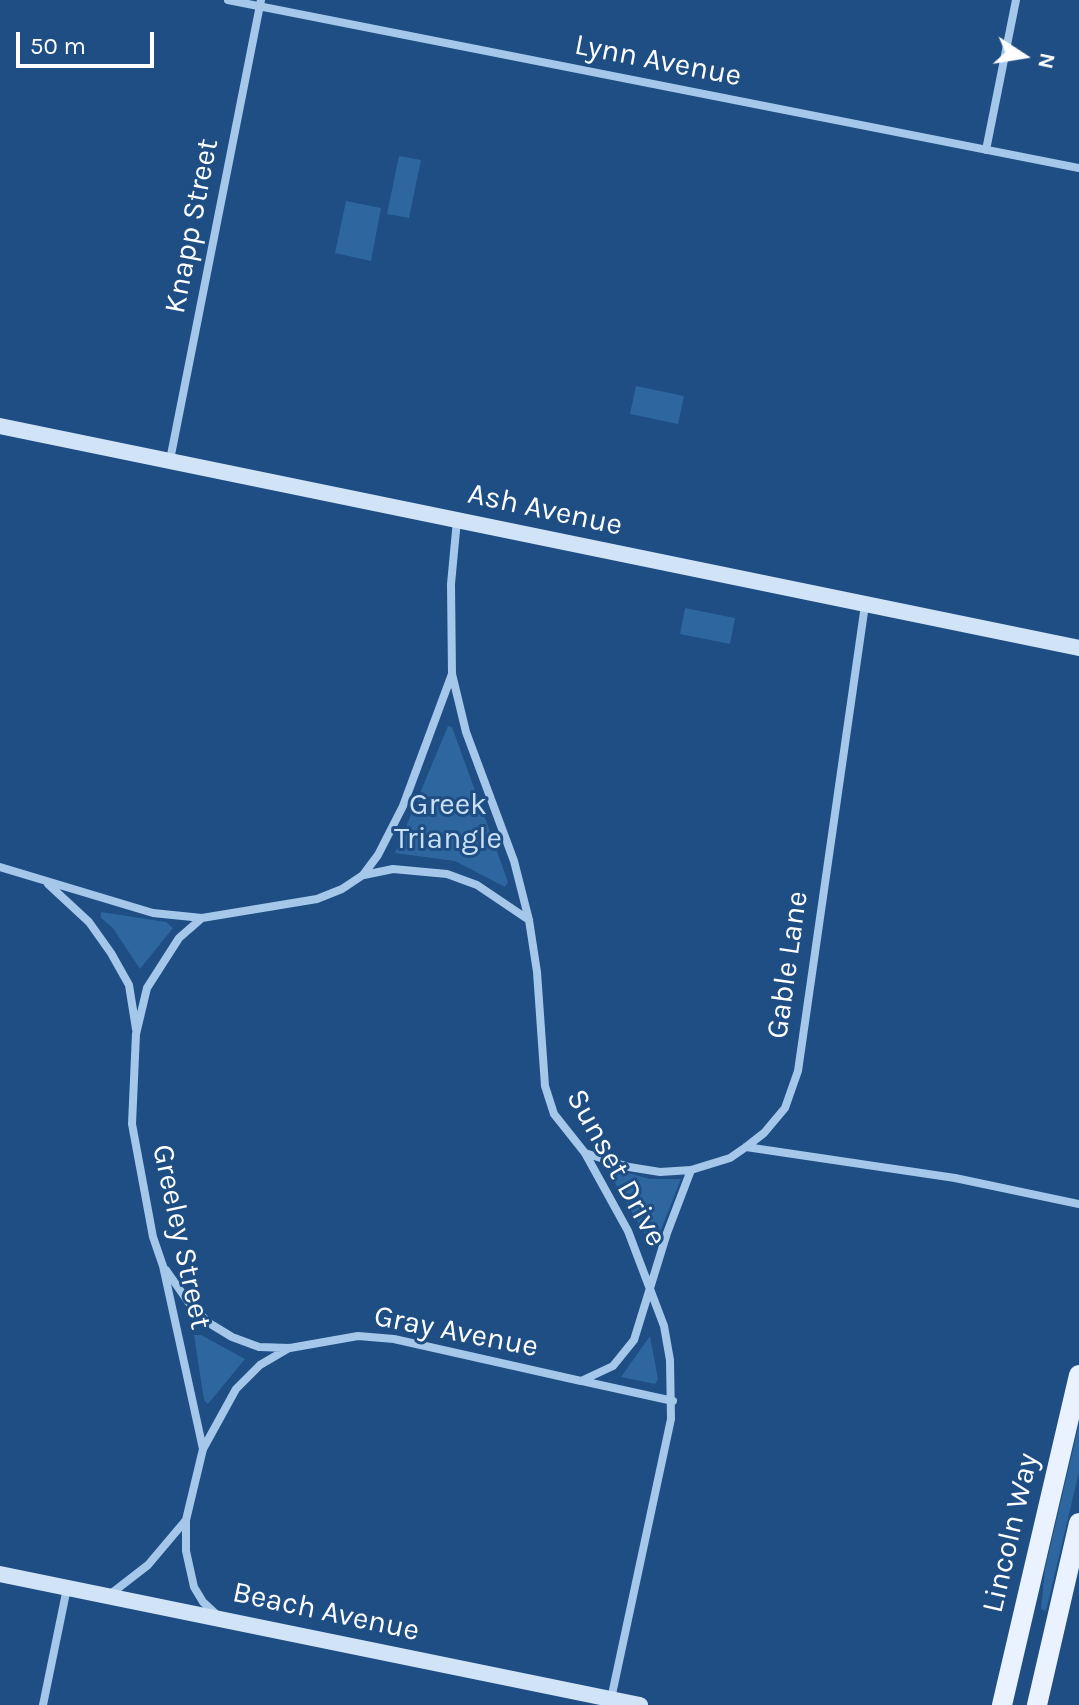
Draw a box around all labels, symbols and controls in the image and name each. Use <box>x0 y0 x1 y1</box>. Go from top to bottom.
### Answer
scale bar <box>20 16 158 66</box>
north arrow <box>983 16 1063 96</box>
street label: Lynn Avenue <box>572 27 744 95</box>
text: 50 m <box>30 32 86 60</box>
text: N <box>1032 51 1061 71</box>
street label: Knapp Street <box>157 136 227 316</box>
street label: Ash Avenue <box>464 476 626 544</box>
park label: Greek Triangle <box>394 787 502 858</box>
street label: Gable Lane <box>760 889 816 1041</box>
street label: Sunset Drive <box>558 1083 674 1253</box>
street label: Greeley Street <box>144 1141 218 1333</box>
street label: Gray Avenue <box>371 1298 541 1366</box>
street label: Lincoln Way <box>975 1450 1047 1616</box>
street label: Beach Avenue <box>229 1575 423 1649</box>

